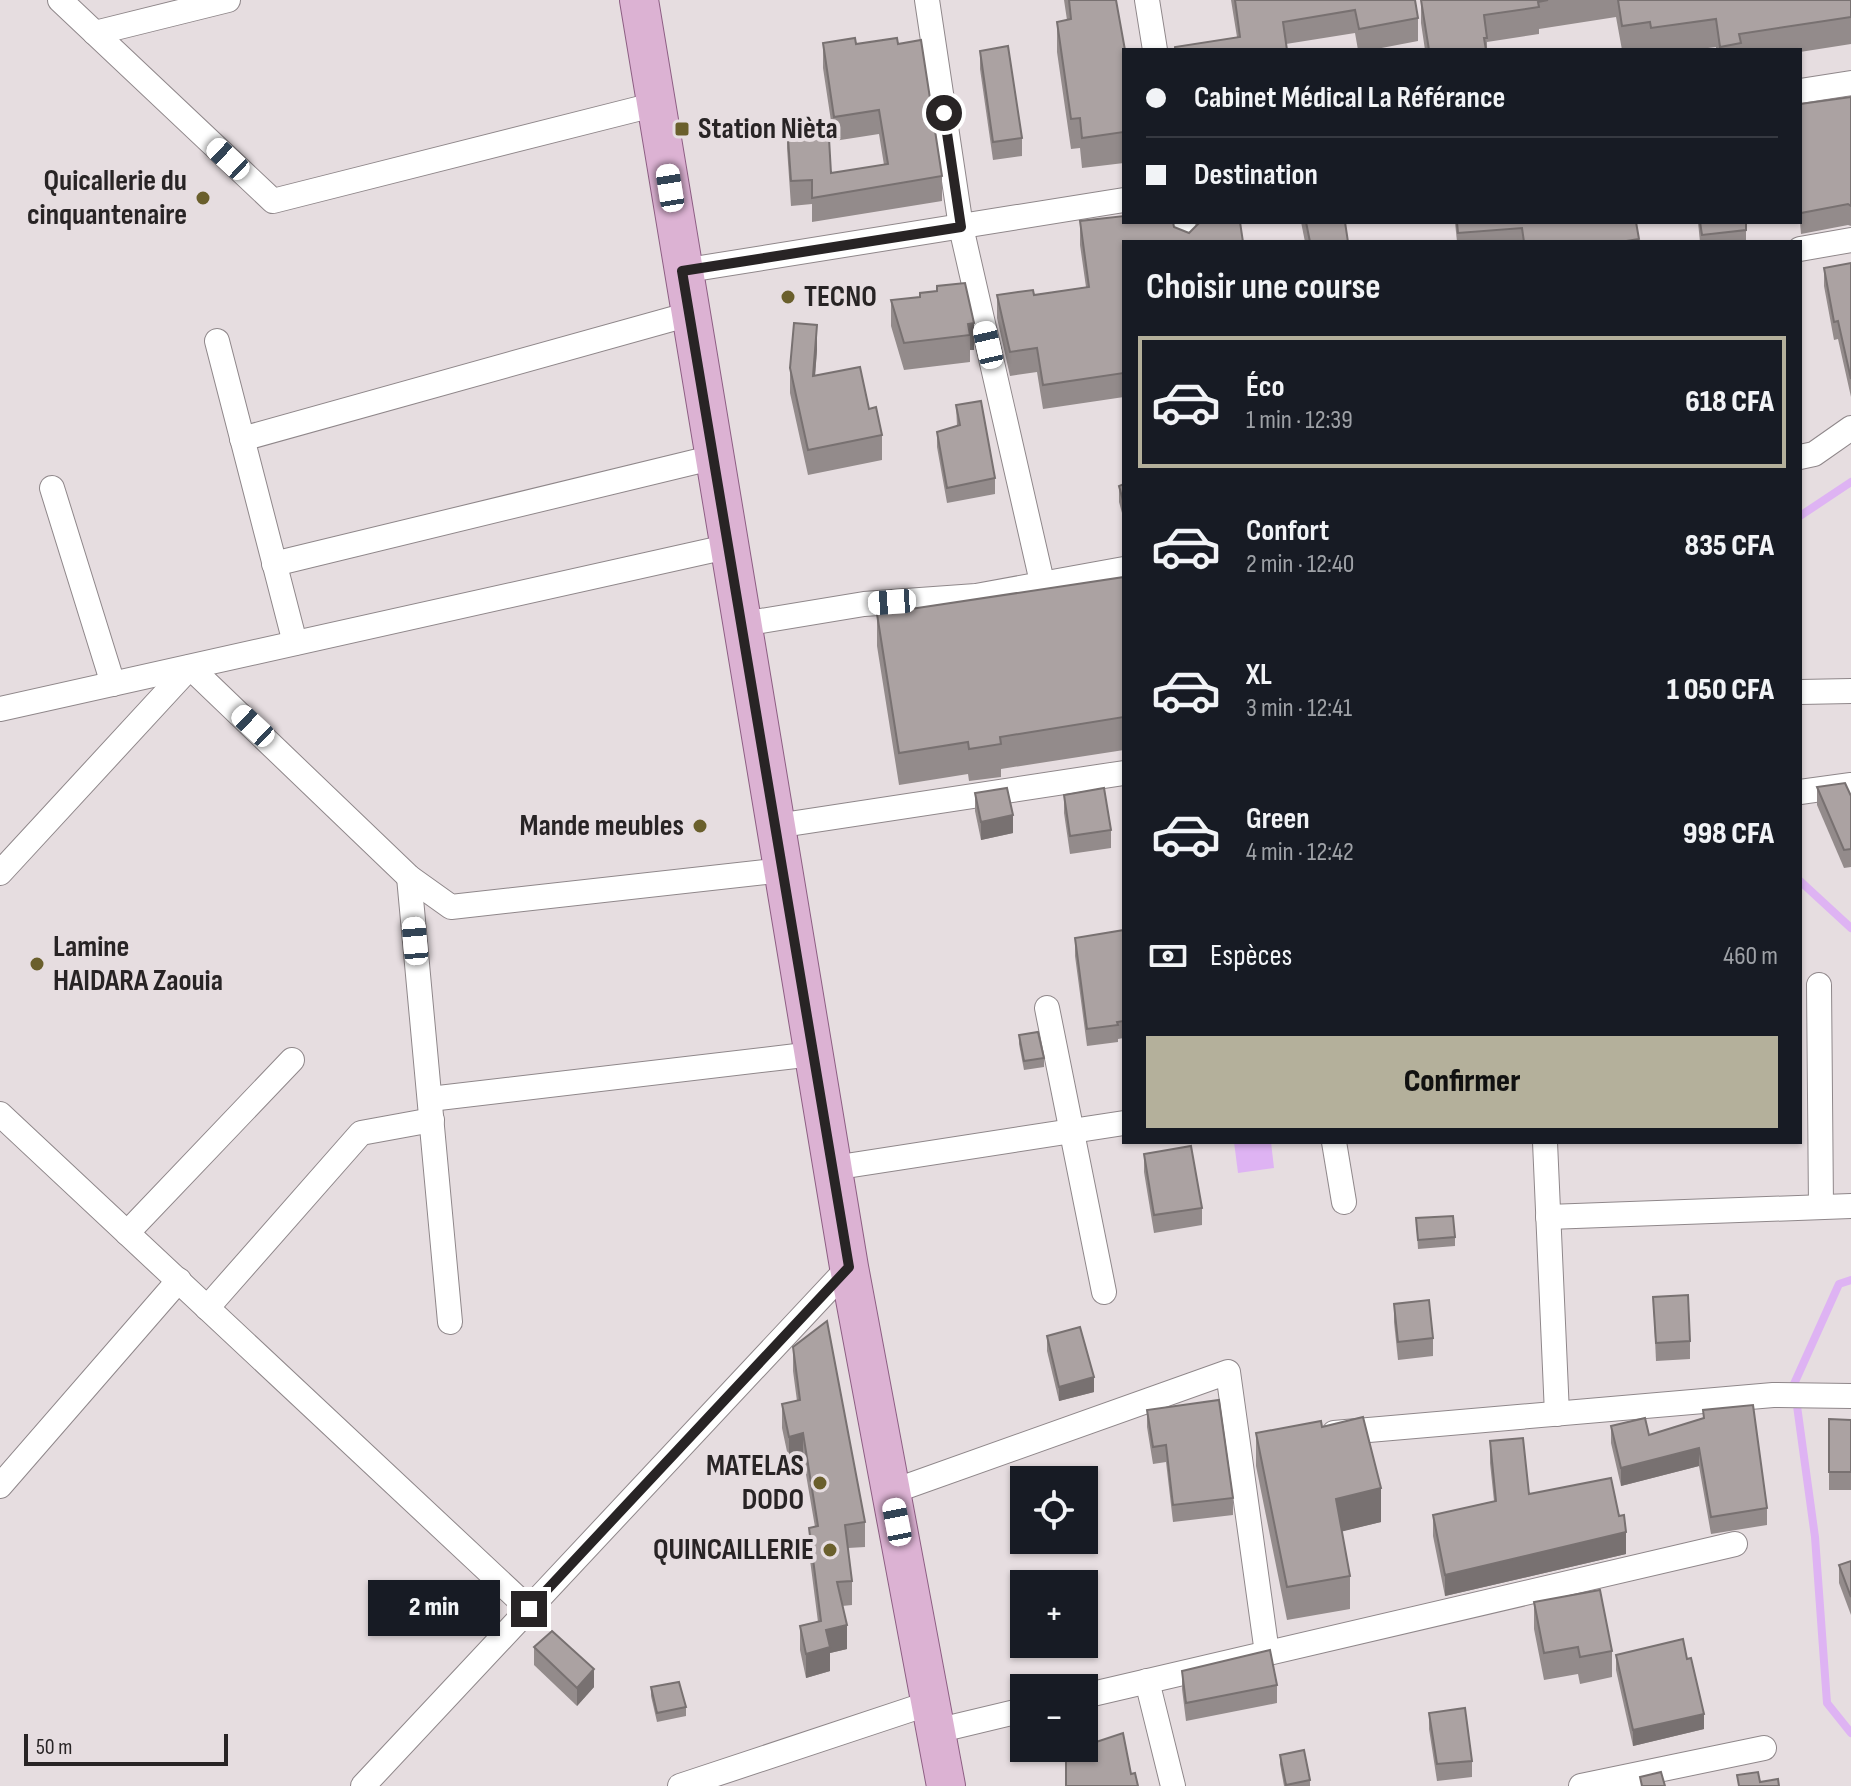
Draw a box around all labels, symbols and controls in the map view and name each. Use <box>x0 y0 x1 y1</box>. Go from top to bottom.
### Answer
text: Cabinet Médical La Référance <box>1194 80 1505 116</box>
route start <box>926 95 962 131</box>
place label: Station Nièta <box>698 111 838 147</box>
marker: Station Nièta <box>673 120 691 138</box>
car <box>202 134 254 184</box>
text: Destination <box>1194 157 1318 193</box>
car <box>654 162 686 214</box>
place label: Quicallerie du cinquantenaire <box>27 163 187 233</box>
marker: Quicallerie du cinquantenaire <box>194 189 212 207</box>
text: Choisir une course <box>1146 266 1381 309</box>
place label: TECNO <box>804 279 877 315</box>
marker: TECNO <box>779 288 797 306</box>
car <box>971 319 1005 371</box>
icon: car <box>1150 366 1222 438</box>
text: Éco <box>1246 369 1285 405</box>
text: 618 CFA <box>1685 384 1774 420</box>
text: 1 min · 12:39 <box>1246 405 1353 436</box>
icon: car <box>1150 510 1222 582</box>
text: Confort <box>1246 513 1329 549</box>
text: 835 CFA <box>1685 528 1774 564</box>
text: 2 min · 12:40 <box>1246 549 1354 580</box>
car <box>867 588 917 616</box>
icon: car <box>1150 654 1222 726</box>
text: XL <box>1246 657 1272 693</box>
text: 1 050 CFA <box>1667 672 1774 708</box>
text: 3 min · 12:41 <box>1246 693 1352 724</box>
car <box>227 701 279 751</box>
icon: car <box>1150 798 1222 870</box>
text: Green <box>1246 801 1310 837</box>
place label: Mande meubles <box>520 808 684 844</box>
text: 998 CFA <box>1683 816 1774 852</box>
marker: Mande meubles <box>691 817 709 835</box>
text: 4 min · 12:42 <box>1246 837 1354 868</box>
car <box>401 916 429 966</box>
place label: Lamine HAIDARA Zaouia <box>53 929 223 999</box>
icon: cash <box>1146 934 1190 978</box>
text: Espèces <box>1210 938 1292 974</box>
text: 460 m <box>1723 941 1778 972</box>
marker: Lamine HAIDARA Zaouia <box>28 955 46 973</box>
button: Confirmer <box>1146 1036 1778 1128</box>
place label: MATELAS DODO <box>706 1448 804 1518</box>
map controls <box>1010 1466 1098 1762</box>
button: locate <box>1010 1466 1098 1554</box>
marker: MATELAS DODO <box>811 1474 829 1492</box>
car <box>881 1496 913 1548</box>
place label: QUINCAILLERIE <box>653 1532 814 1568</box>
marker: QUINCAILLERIE <box>821 1541 839 1559</box>
button: + <box>1010 1570 1098 1658</box>
callout: 2 min <box>369 1581 501 1637</box>
route end <box>511 1591 547 1627</box>
text: 2 min <box>409 1592 459 1623</box>
button: − <box>1010 1674 1098 1762</box>
scale bar <box>24 1730 228 1766</box>
text: 50 m <box>36 1734 72 1761</box>

